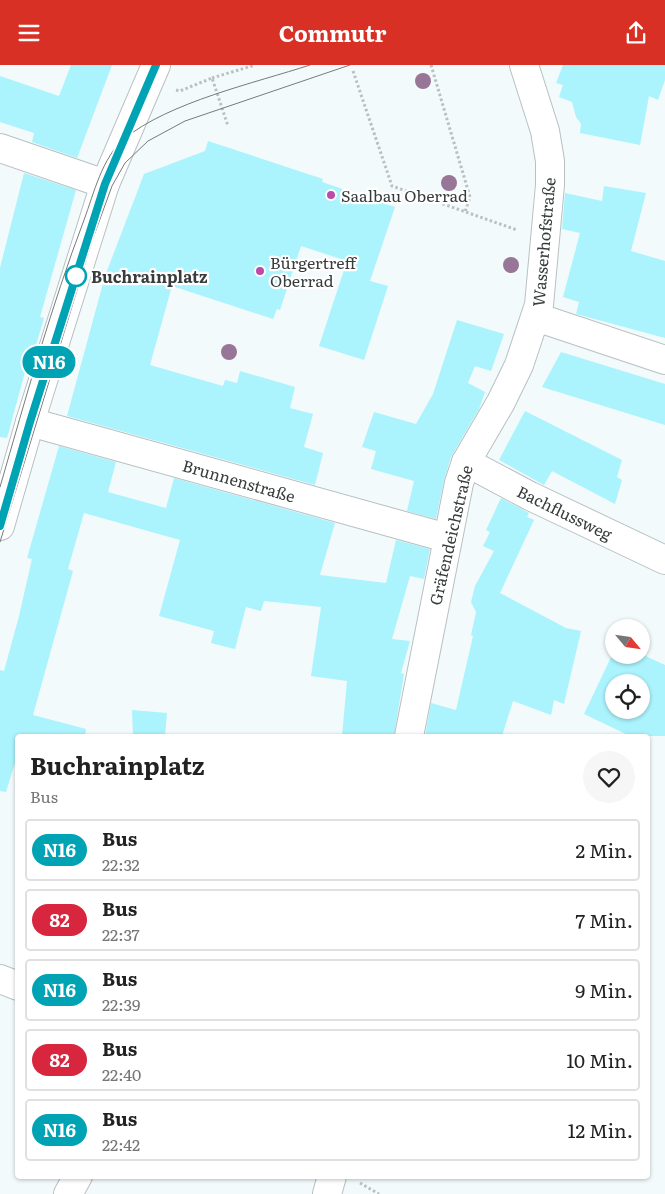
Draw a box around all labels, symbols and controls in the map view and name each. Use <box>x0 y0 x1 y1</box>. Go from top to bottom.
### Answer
text: Commutr <box>279 16 386 49</box>
icon: menu <box>15 19 43 47</box>
icon: share <box>622 19 650 47</box>
street label: Wasserhofstraße <box>525 176 561 308</box>
place label: Saalbau Oberrad <box>341 183 468 207</box>
marker: Saalbau Oberrad <box>325 189 337 201</box>
place label: Bürgertreff Oberrad <box>270 250 357 292</box>
place label: Buchrainplatz <box>91 264 208 288</box>
marker: Buchrainplatz <box>65 265 87 287</box>
marker: Bürgertreff Oberrad <box>254 265 266 277</box>
line badge: N16 <box>20 346 78 378</box>
text: N16 <box>32 348 66 375</box>
street label: Brunnenstraße <box>180 452 298 508</box>
street label: Gräfendeichstraße <box>422 463 478 607</box>
street label: Bachflussweg <box>513 479 617 545</box>
north arrow <box>605 619 650 664</box>
map controls <box>605 619 650 719</box>
button: locate <box>605 674 650 719</box>
text: Buchrainplatz <box>30 747 205 782</box>
button: heart <box>583 751 635 803</box>
text: Bus <box>30 784 58 808</box>
text: Bus <box>102 824 137 852</box>
text: N16 <box>43 836 76 863</box>
text: 2 Min. <box>575 836 633 864</box>
text: 22:32 <box>102 852 140 876</box>
text: Bus <box>102 894 137 922</box>
text: 82 <box>49 906 70 933</box>
text: 7 Min. <box>575 906 633 934</box>
text: 22:37 <box>102 922 140 946</box>
text: Bus <box>102 964 137 992</box>
text: N16 <box>43 976 76 1003</box>
text: 9 Min. <box>575 976 633 1004</box>
text: 22:39 <box>102 992 140 1016</box>
text: Bus <box>102 1034 137 1062</box>
text: 82 <box>49 1046 70 1073</box>
text: 10 Min. <box>566 1046 633 1074</box>
text: 22:40 <box>102 1062 141 1086</box>
text: Bus <box>102 1104 137 1132</box>
text: N16 <box>43 1116 76 1143</box>
text: 12 Min. <box>568 1116 633 1144</box>
text: 22:42 <box>102 1132 140 1156</box>

